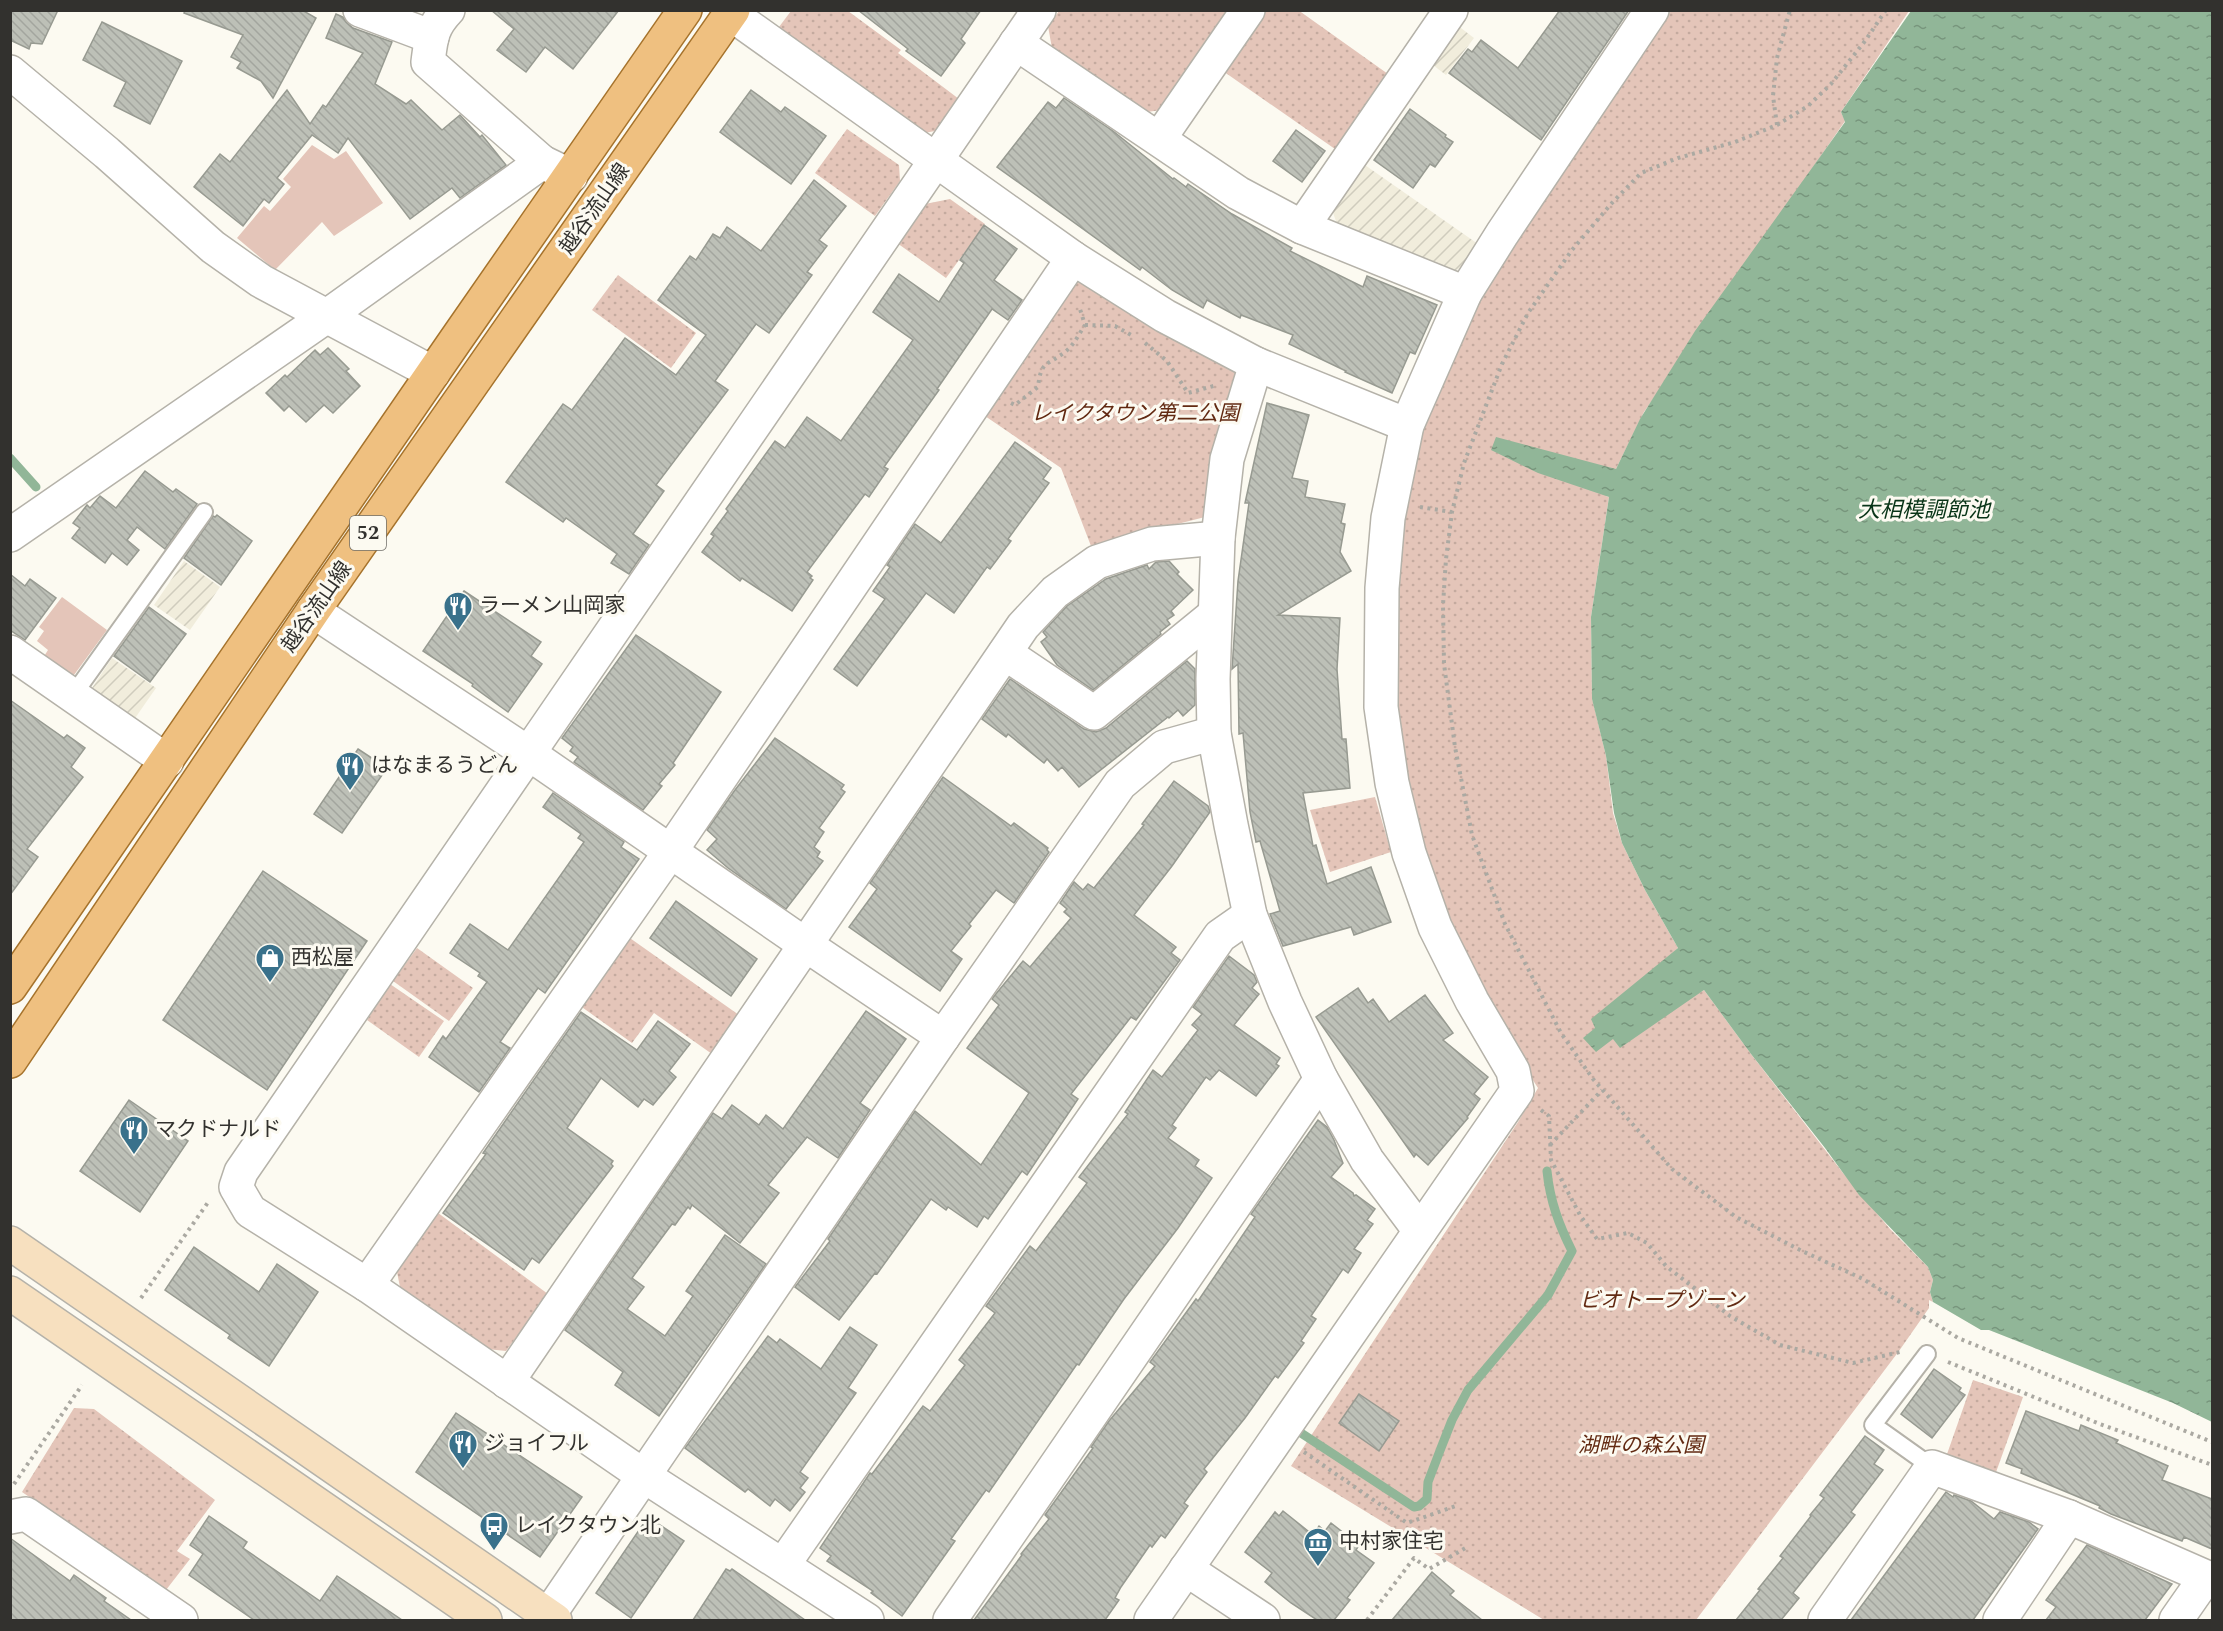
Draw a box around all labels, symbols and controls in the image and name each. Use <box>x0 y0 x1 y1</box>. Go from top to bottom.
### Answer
street label: 越谷流山線 <box>552 157 638 261</box>
park label: レイクタウン第二公園 <box>1031 398 1242 430</box>
water label: 大相模調節池 <box>1858 494 1992 527</box>
road number: 52 <box>350 516 386 550</box>
street label: 越谷流山線 <box>274 555 360 659</box>
restaurant icon: ラーメン山岡家 <box>442 590 474 632</box>
place label: ラーメン山岡家 <box>479 590 625 622</box>
restaurant icon: はなまるうどん <box>334 750 366 792</box>
place label: はなまるうどん <box>371 750 518 782</box>
shop icon: 西松屋 <box>254 942 286 984</box>
place label: 西松屋 <box>291 942 354 974</box>
restaurant icon: マクドナルド <box>118 1114 150 1156</box>
place label: マクドナルド <box>155 1114 281 1146</box>
park label: ビオトープゾーン <box>1579 1285 1746 1317</box>
restaurant icon: ジョイフル <box>447 1428 479 1470</box>
place label: ジョイフル <box>484 1428 589 1460</box>
park label: 湖畔の森公園 <box>1578 1430 1707 1462</box>
bus stop icon: レイクタウン北 <box>478 1510 510 1552</box>
place label: レイクタウン北 <box>515 1510 661 1542</box>
museum icon: 中村家住宅 <box>1302 1526 1334 1568</box>
place label: 中村家住宅 <box>1339 1526 1444 1558</box>

